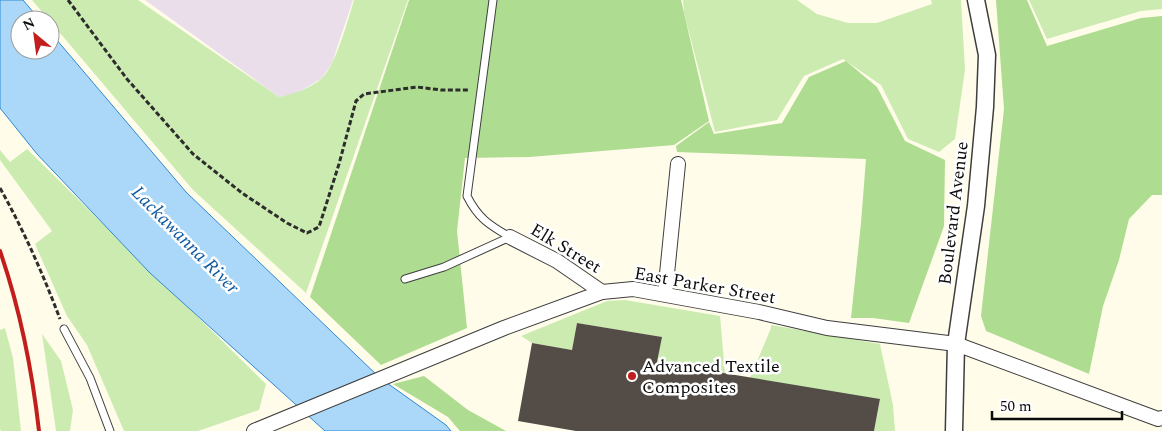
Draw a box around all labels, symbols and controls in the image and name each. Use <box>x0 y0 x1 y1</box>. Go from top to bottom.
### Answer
north arrow <box>10 10 60 60</box>
text: N <box>19 12 39 36</box>
street label: Boulevard Avenue <box>931 140 976 286</box>
water label: Lackawanna River <box>124 179 246 301</box>
street label: Elk Street <box>525 217 606 280</box>
street label: East Parker Street <box>632 260 778 311</box>
place label: Advanced Textile Composites <box>642 353 780 401</box>
marker: Advanced Textile Composites <box>626 370 638 382</box>
scale bar <box>992 388 1122 420</box>
text: 50 m <box>1000 395 1032 418</box>

